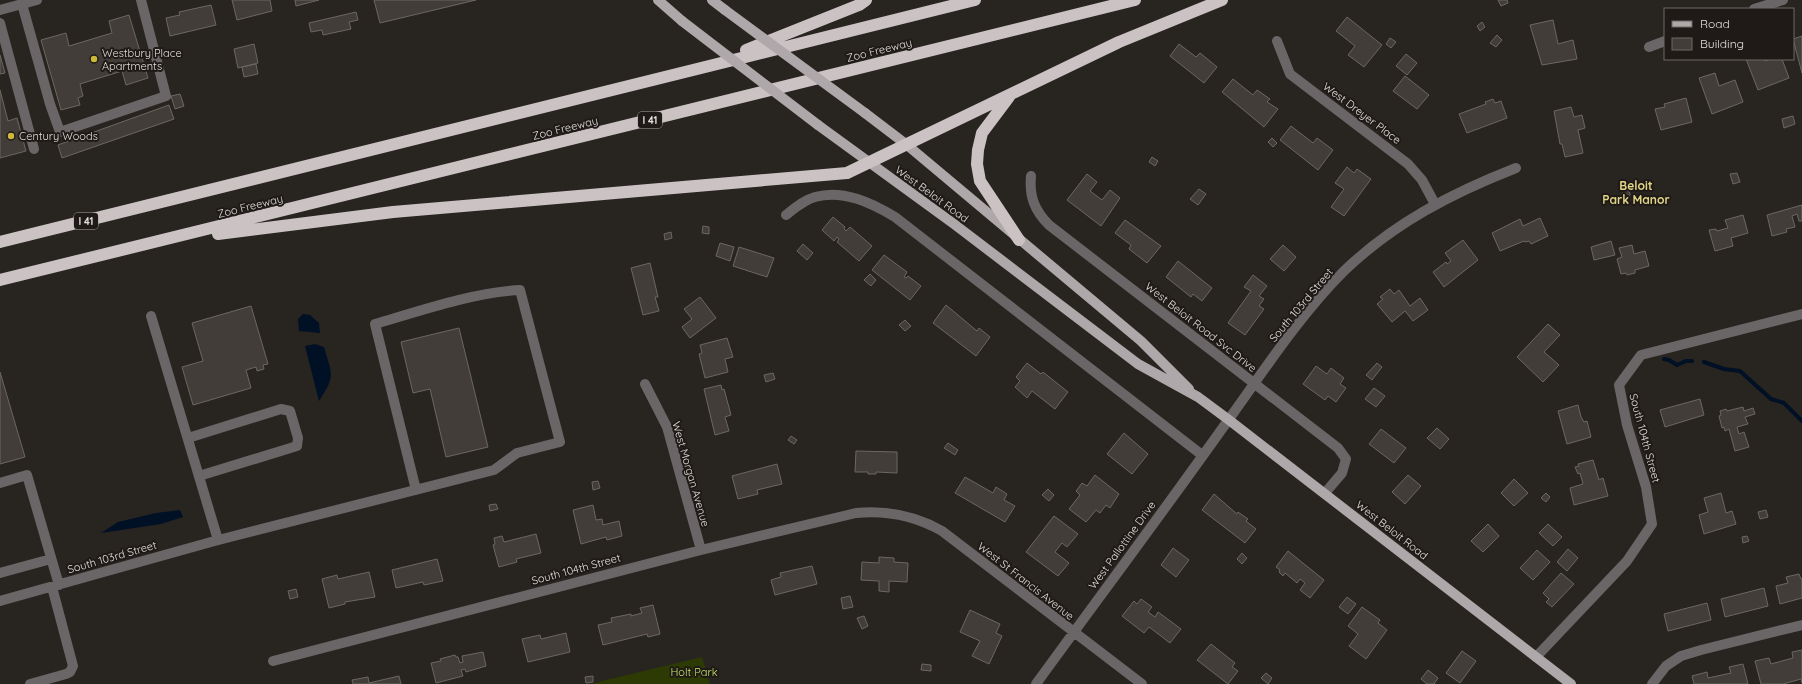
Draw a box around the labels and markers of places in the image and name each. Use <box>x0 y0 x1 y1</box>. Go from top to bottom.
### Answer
place label: Westbury Place Apartments <box>102 46 182 73</box>
marker: Westbury Place Apartments <box>89 54 99 64</box>
place label: Century Woods <box>19 129 98 143</box>
marker: Century Woods <box>6 131 16 141</box>

